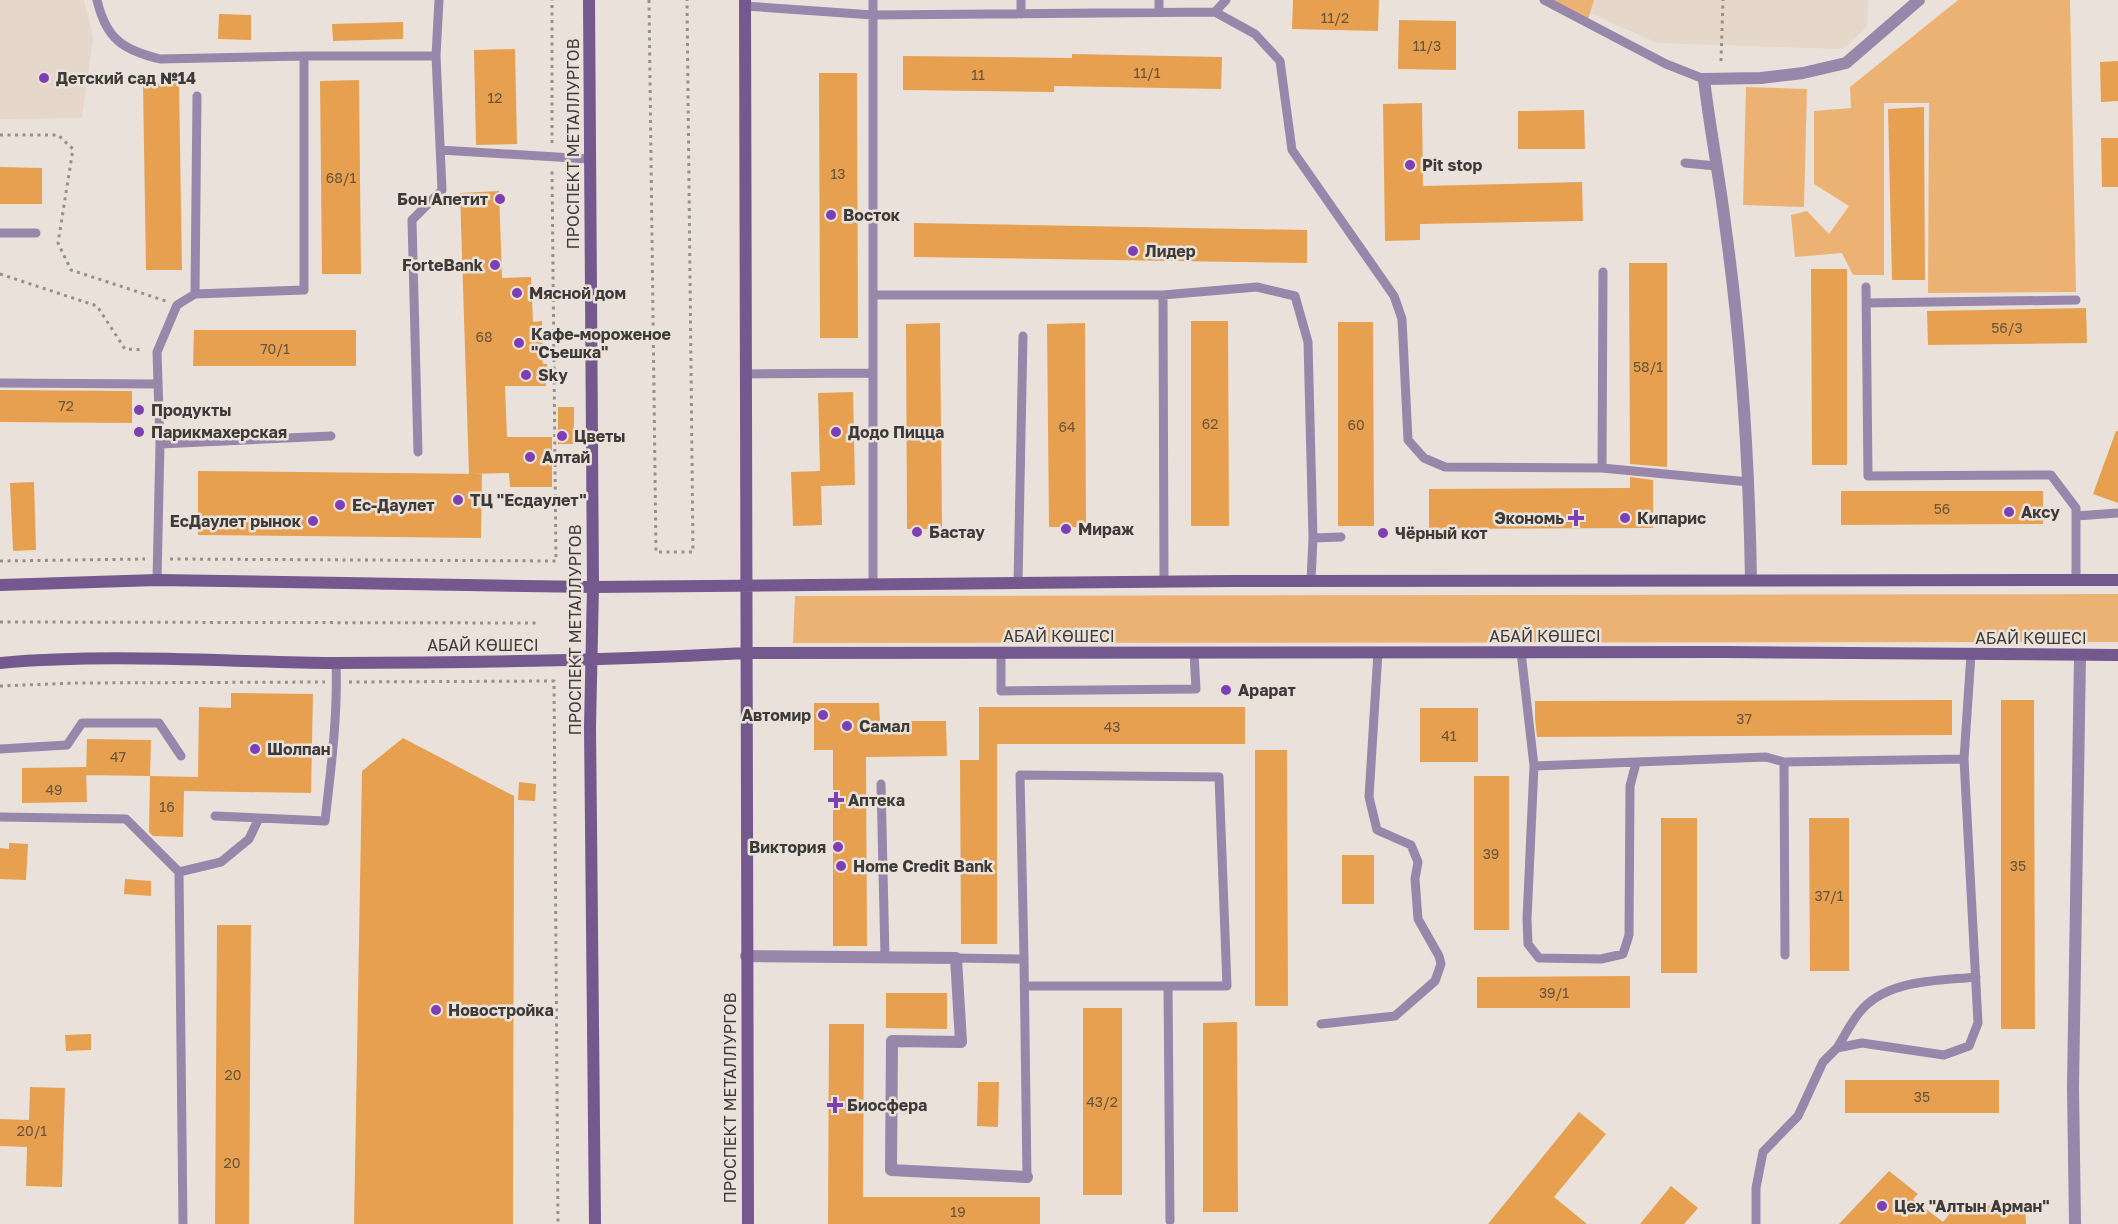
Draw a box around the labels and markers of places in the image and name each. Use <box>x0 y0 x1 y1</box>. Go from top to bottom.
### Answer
place label: Детский сад №14 <box>56 68 196 88</box>
marker: Детский сад №14 <box>37 71 51 85</box>
place label: Pit stop <box>1422 155 1482 175</box>
marker: Pit stop <box>1403 158 1417 172</box>
place label: Бон Апетит <box>397 189 488 209</box>
marker: Бон Апетит <box>493 192 507 206</box>
place label: Восток <box>843 205 901 225</box>
marker: Восток <box>824 208 838 222</box>
place label: Лидер <box>1145 241 1196 261</box>
marker: Лидер <box>1126 244 1140 258</box>
place label: ForteBank <box>402 255 484 275</box>
marker: ForteBank <box>488 258 502 272</box>
place label: Мясной дом <box>529 283 626 303</box>
marker: Мясной дом <box>510 286 524 300</box>
place label: Кафе-мороженое "Cъешка" <box>531 324 671 362</box>
marker: Кафе-мороженое "Cъешка" <box>512 336 526 350</box>
place label: Sky <box>538 365 568 385</box>
marker: Sky <box>519 368 533 382</box>
place label: Продукты <box>151 400 231 420</box>
marker: Продукты <box>132 403 146 417</box>
place label: Парикмахерская <box>151 422 287 442</box>
place label: Додо Пицца <box>848 422 944 442</box>
marker: Парикмахерская <box>132 425 146 439</box>
marker: Додо Пицца <box>829 425 843 439</box>
place label: Цветы <box>574 426 625 446</box>
marker: Цветы <box>555 429 569 443</box>
place label: Алтай <box>542 447 590 467</box>
marker: Алтай <box>523 450 537 464</box>
place label: ТЦ "Есдаулет" <box>470 490 587 510</box>
marker: ТЦ "Есдаулет" <box>451 493 465 507</box>
place label: Ес-Даулет <box>352 495 435 515</box>
marker: Ес-Даулет <box>333 498 347 512</box>
place label: Аксу <box>2021 502 2060 522</box>
marker: Аксу <box>2002 505 2016 519</box>
place label: Экономь <box>1494 508 1564 528</box>
place label: Кипарис <box>1637 508 1706 528</box>
place label: ЕсДаулет рынок <box>170 511 302 531</box>
marker: Экономь <box>1569 511 1583 525</box>
marker: Кипарис <box>1618 511 1632 525</box>
marker: ЕсДаулет рынок <box>306 514 320 528</box>
place label: Мираж <box>1078 519 1134 539</box>
place label: Бастау <box>929 522 985 542</box>
marker: Мираж <box>1059 522 1073 536</box>
place label: Чёрный кот <box>1395 523 1488 543</box>
marker: Бастау <box>910 525 924 539</box>
marker: Чёрный кот <box>1376 526 1390 540</box>
place label: Арарат <box>1238 680 1296 700</box>
marker: Арарат <box>1219 683 1233 697</box>
place label: Автомир <box>742 705 811 725</box>
marker: Автомир <box>816 708 830 722</box>
place label: Самал <box>859 716 910 736</box>
marker: Самал <box>840 719 854 733</box>
place label: Шолпан <box>267 739 331 759</box>
marker: Шолпан <box>248 742 262 756</box>
place label: Аптека <box>848 790 905 810</box>
marker: Аптека <box>829 793 843 807</box>
place label: Виктория <box>749 837 826 857</box>
marker: Виктория <box>831 840 845 854</box>
place label: Home Credit Bank <box>853 856 994 876</box>
marker: Home Credit Bank <box>834 859 848 873</box>
place label: Новостройка <box>448 1000 554 1020</box>
marker: Новостройка <box>429 1003 443 1017</box>
place label: Биосфера <box>847 1095 927 1115</box>
marker: Биосфера <box>828 1098 842 1112</box>
place label: Цех "Алтын Арман" <box>1894 1196 2050 1216</box>
marker: Цех "Алтын Арман" <box>1875 1199 1889 1213</box>

